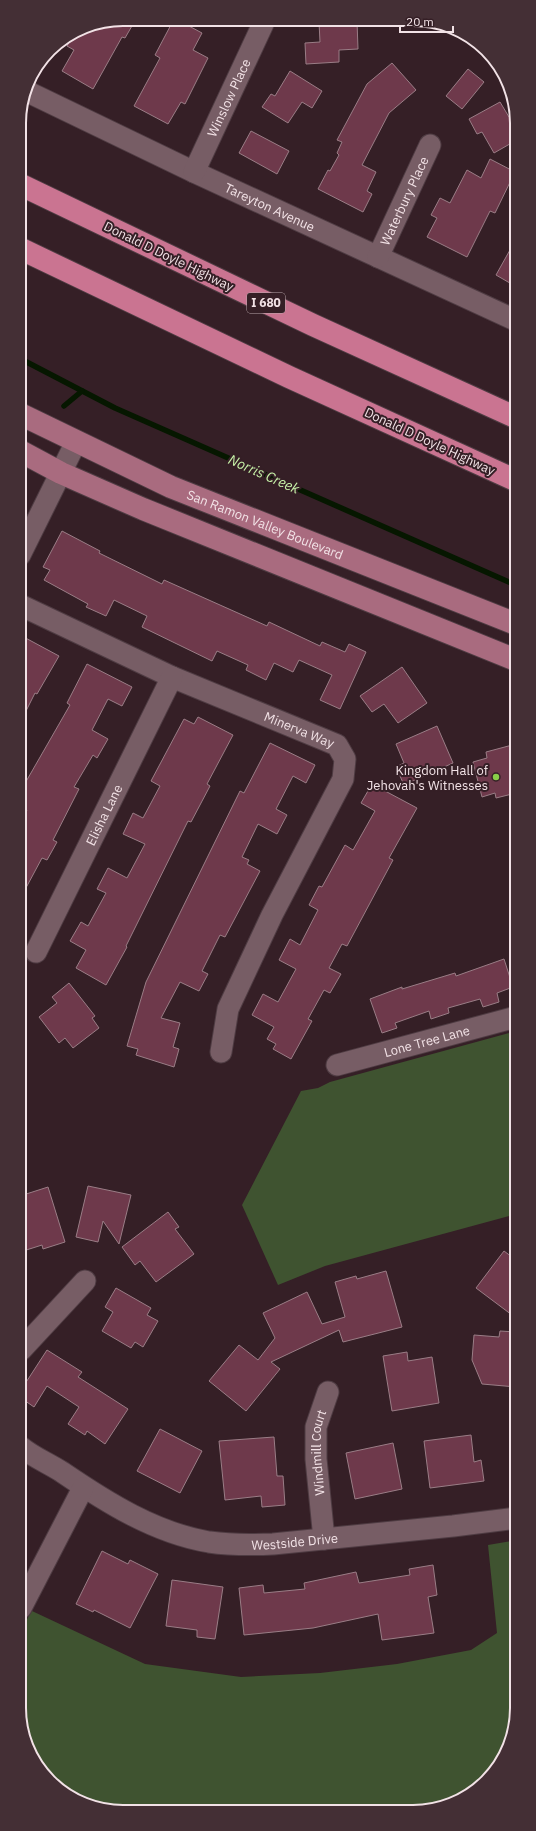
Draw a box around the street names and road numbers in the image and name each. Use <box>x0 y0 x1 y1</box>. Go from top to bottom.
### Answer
street label: Winslow Place <box>204 56 255 140</box>
street label: Waterbury Place <box>377 154 433 248</box>
street label: Tareyton Avenue <box>222 179 317 236</box>
street label: Donald D Doyle Highway <box>101 218 237 295</box>
road number: I 680 <box>247 293 285 313</box>
street label: Donald D Doyle Highway <box>362 404 498 479</box>
street label: San Ramon Valley Boulevard <box>184 486 346 564</box>
street label: Minerva Way <box>262 708 337 752</box>
street label: Elisha Lane <box>82 782 127 848</box>
street label: Lone Tree Lane <box>382 1022 472 1061</box>
street label: Windmill Court <box>308 1407 330 1496</box>
street label: Westside Drive <box>251 1530 339 1554</box>

